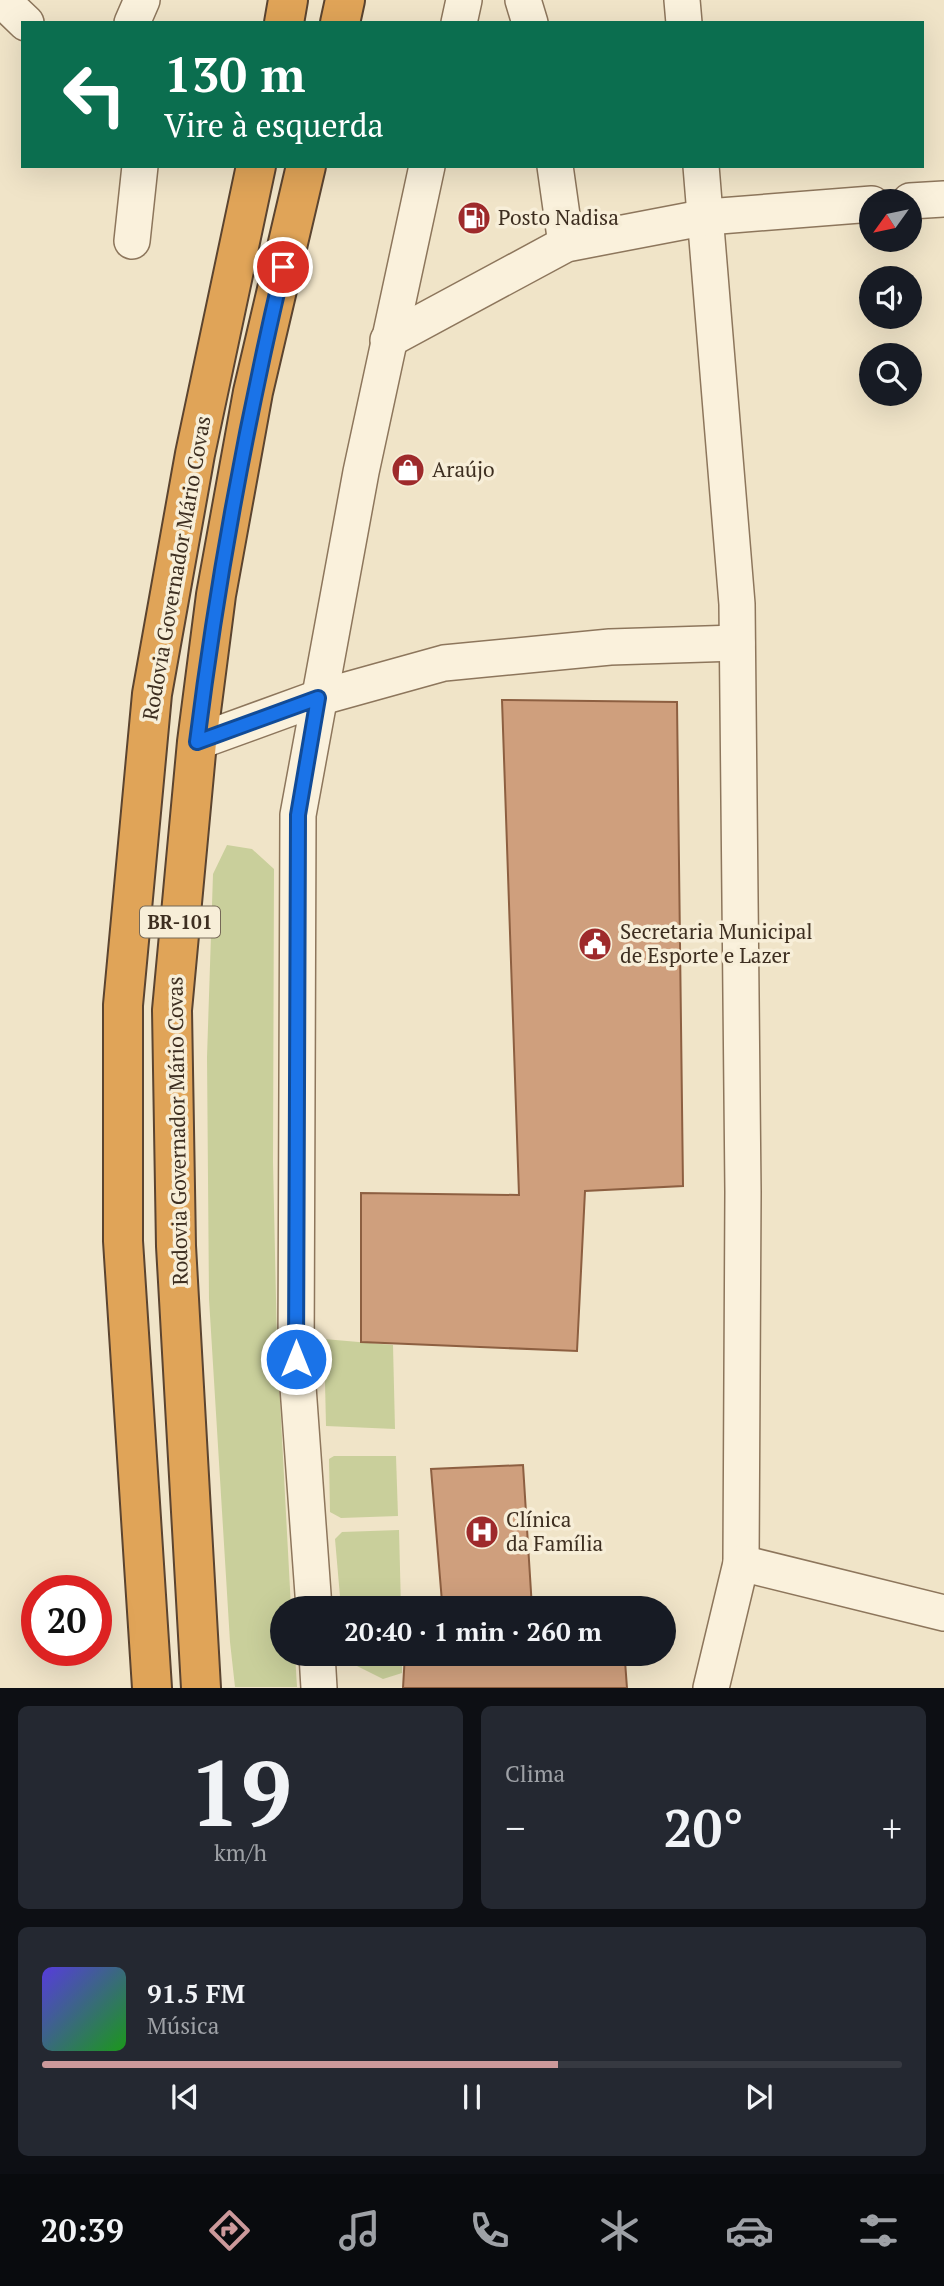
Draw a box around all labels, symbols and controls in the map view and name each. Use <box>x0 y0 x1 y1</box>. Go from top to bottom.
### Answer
text: 130 m <box>164 41 306 106</box>
icon: left <box>49 49 140 140</box>
text: Vire à esquerda <box>164 104 384 146</box>
north arrow <box>859 189 922 252</box>
map controls <box>859 189 922 406</box>
fuel station icon: Posto Nadisa <box>455 199 493 237</box>
place label: Posto Nadisa <box>498 203 619 231</box>
pin <box>253 237 313 297</box>
icon: arrive <box>264 248 302 286</box>
button: sound <box>859 266 922 329</box>
button: search <box>859 343 922 406</box>
street label: Rodovia Governador Mário Covas <box>135 413 217 722</box>
shop icon: Araújo <box>389 451 427 489</box>
place label: Araújo <box>432 455 495 483</box>
road number: BR-101 <box>140 906 220 938</box>
place label: Secretaria Municipal de Esporte e Lazer <box>620 917 813 969</box>
public building icon: Secretaria Municipal de Esporte e Lazer <box>576 925 614 963</box>
street label: Rodovia Governador Mário Covas <box>160 976 194 1286</box>
position arrow <box>259 1322 333 1396</box>
place label: Clínica da Família <box>506 1505 603 1557</box>
hospital icon: Clínica da Família <box>463 1513 501 1551</box>
speed limit sign: 20 <box>21 1575 112 1666</box>
text: 20:40 · 1 min · 260 m <box>344 1614 602 1648</box>
text: 19 <box>189 1731 292 1852</box>
text: Clima <box>505 1758 565 1789</box>
text: 20° <box>663 1793 744 1862</box>
text: − <box>505 1803 525 1853</box>
text: + <box>882 1803 902 1853</box>
text: km/h <box>214 1837 267 1868</box>
text: 91.5 FM <box>147 1976 245 2010</box>
text: Música <box>147 2010 219 2041</box>
icon: previous <box>166 2078 204 2116</box>
icon: pause <box>453 2078 491 2116</box>
icon: next <box>740 2078 778 2116</box>
icon: directions <box>205 2206 254 2255</box>
icon: music <box>335 2206 384 2255</box>
icon: phone <box>465 2206 514 2255</box>
icon: climate <box>595 2206 644 2255</box>
icon: car <box>725 2206 774 2255</box>
icon: filters <box>854 2206 903 2255</box>
text: 20:39 <box>40 2209 124 2251</box>

